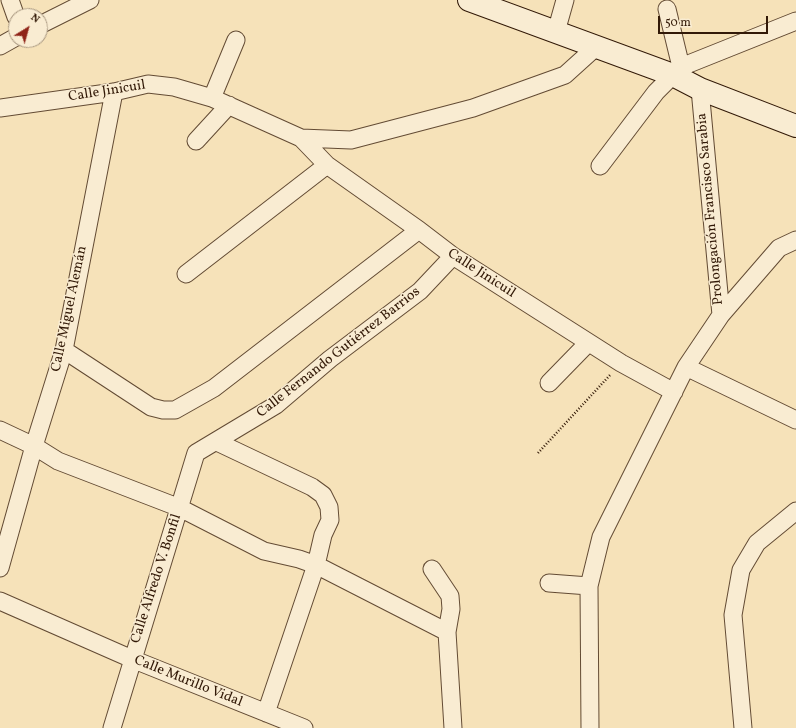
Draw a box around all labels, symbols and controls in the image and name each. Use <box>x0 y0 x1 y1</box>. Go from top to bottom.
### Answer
north arrow <box>8 8 48 48</box>
scale bar <box>660 8 770 34</box>
text: N <box>27 10 43 27</box>
text: 50 m <box>665 15 691 31</box>
street label: Calle Jinicuil <box>67 78 147 106</box>
street label: Prolongación Francisco Sarabia <box>694 112 728 306</box>
street label: Calle Miguel Alemán <box>48 245 92 373</box>
street label: Calle Jinicuil <box>444 246 518 302</box>
street label: Calle Fernando Gutiérrez Barrios <box>254 284 424 422</box>
street label: Calle Alfredo V. Bonfil <box>128 512 186 646</box>
street label: Calle Murillo Vidal <box>131 653 245 711</box>

